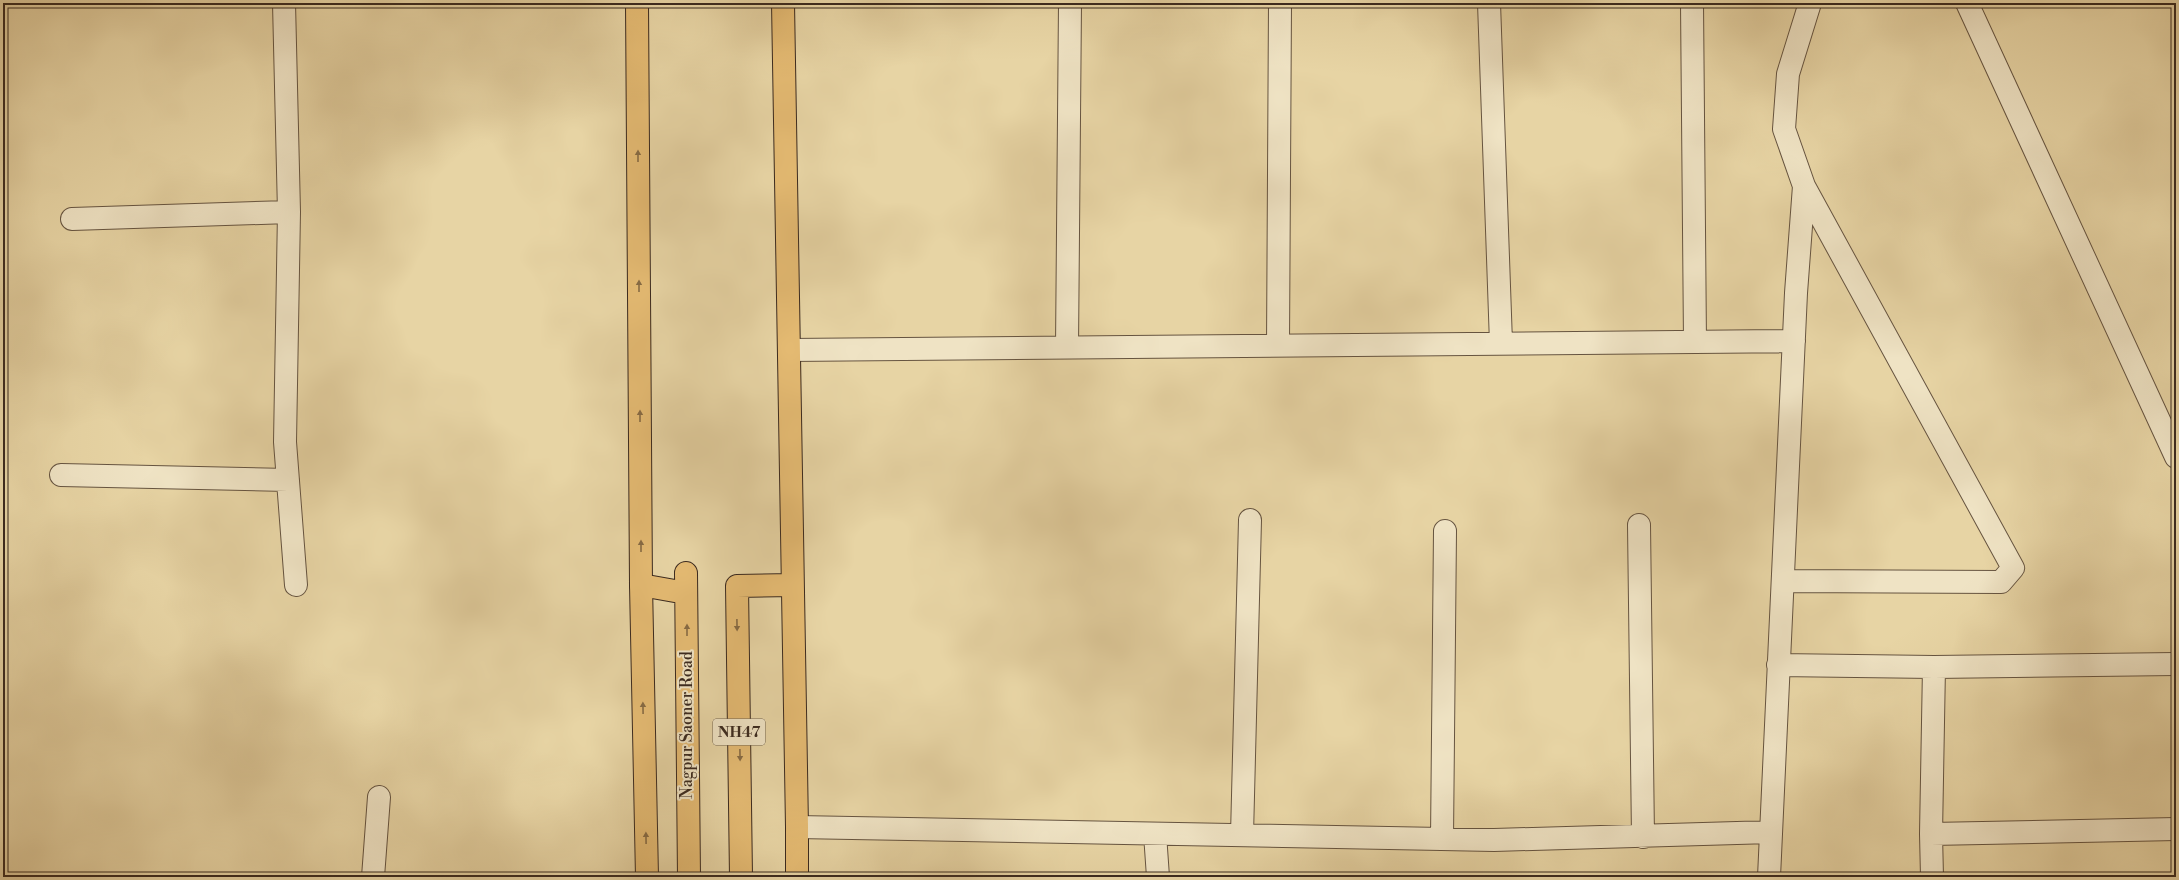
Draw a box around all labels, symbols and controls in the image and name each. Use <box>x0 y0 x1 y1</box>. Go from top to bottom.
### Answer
one-way arrow <box>635 149 641 162</box>
one-way arrow <box>636 279 642 292</box>
one-way arrow <box>637 409 643 422</box>
one-way arrow <box>638 539 644 552</box>
one-way arrow <box>734 619 741 631</box>
one-way arrow <box>684 623 690 636</box>
street label: Nagpur Saoner Road <box>677 651 697 799</box>
one-way arrow <box>640 702 647 714</box>
road number: NH47 <box>713 719 765 745</box>
one-way arrow <box>736 749 743 761</box>
one-way arrow <box>643 831 649 844</box>

